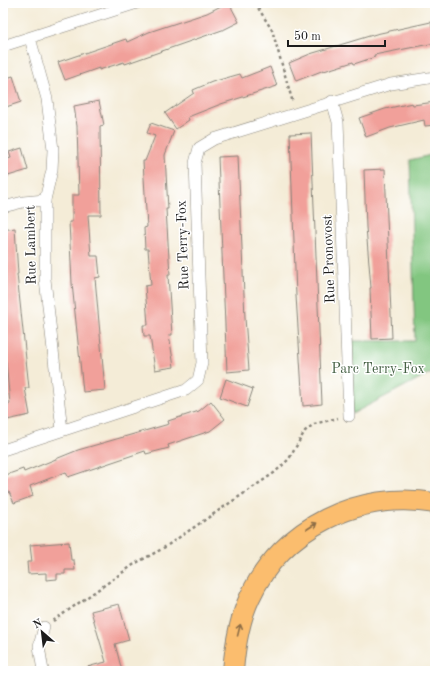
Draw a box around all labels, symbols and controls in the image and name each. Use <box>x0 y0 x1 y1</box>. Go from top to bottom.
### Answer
scale bar <box>288 22 385 48</box>
text: 50 m <box>294 30 321 43</box>
street label: Rue Terry-Fox <box>174 200 192 290</box>
street label: Rue Lambert <box>23 205 39 285</box>
street label: Rue Pronovost <box>320 214 338 304</box>
park label: Parc Terry-Fox <box>331 362 425 376</box>
one-way arrow <box>306 522 318 530</box>
north arrow <box>22 612 62 652</box>
text: N <box>32 617 45 631</box>
one-way arrow <box>236 624 243 637</box>

